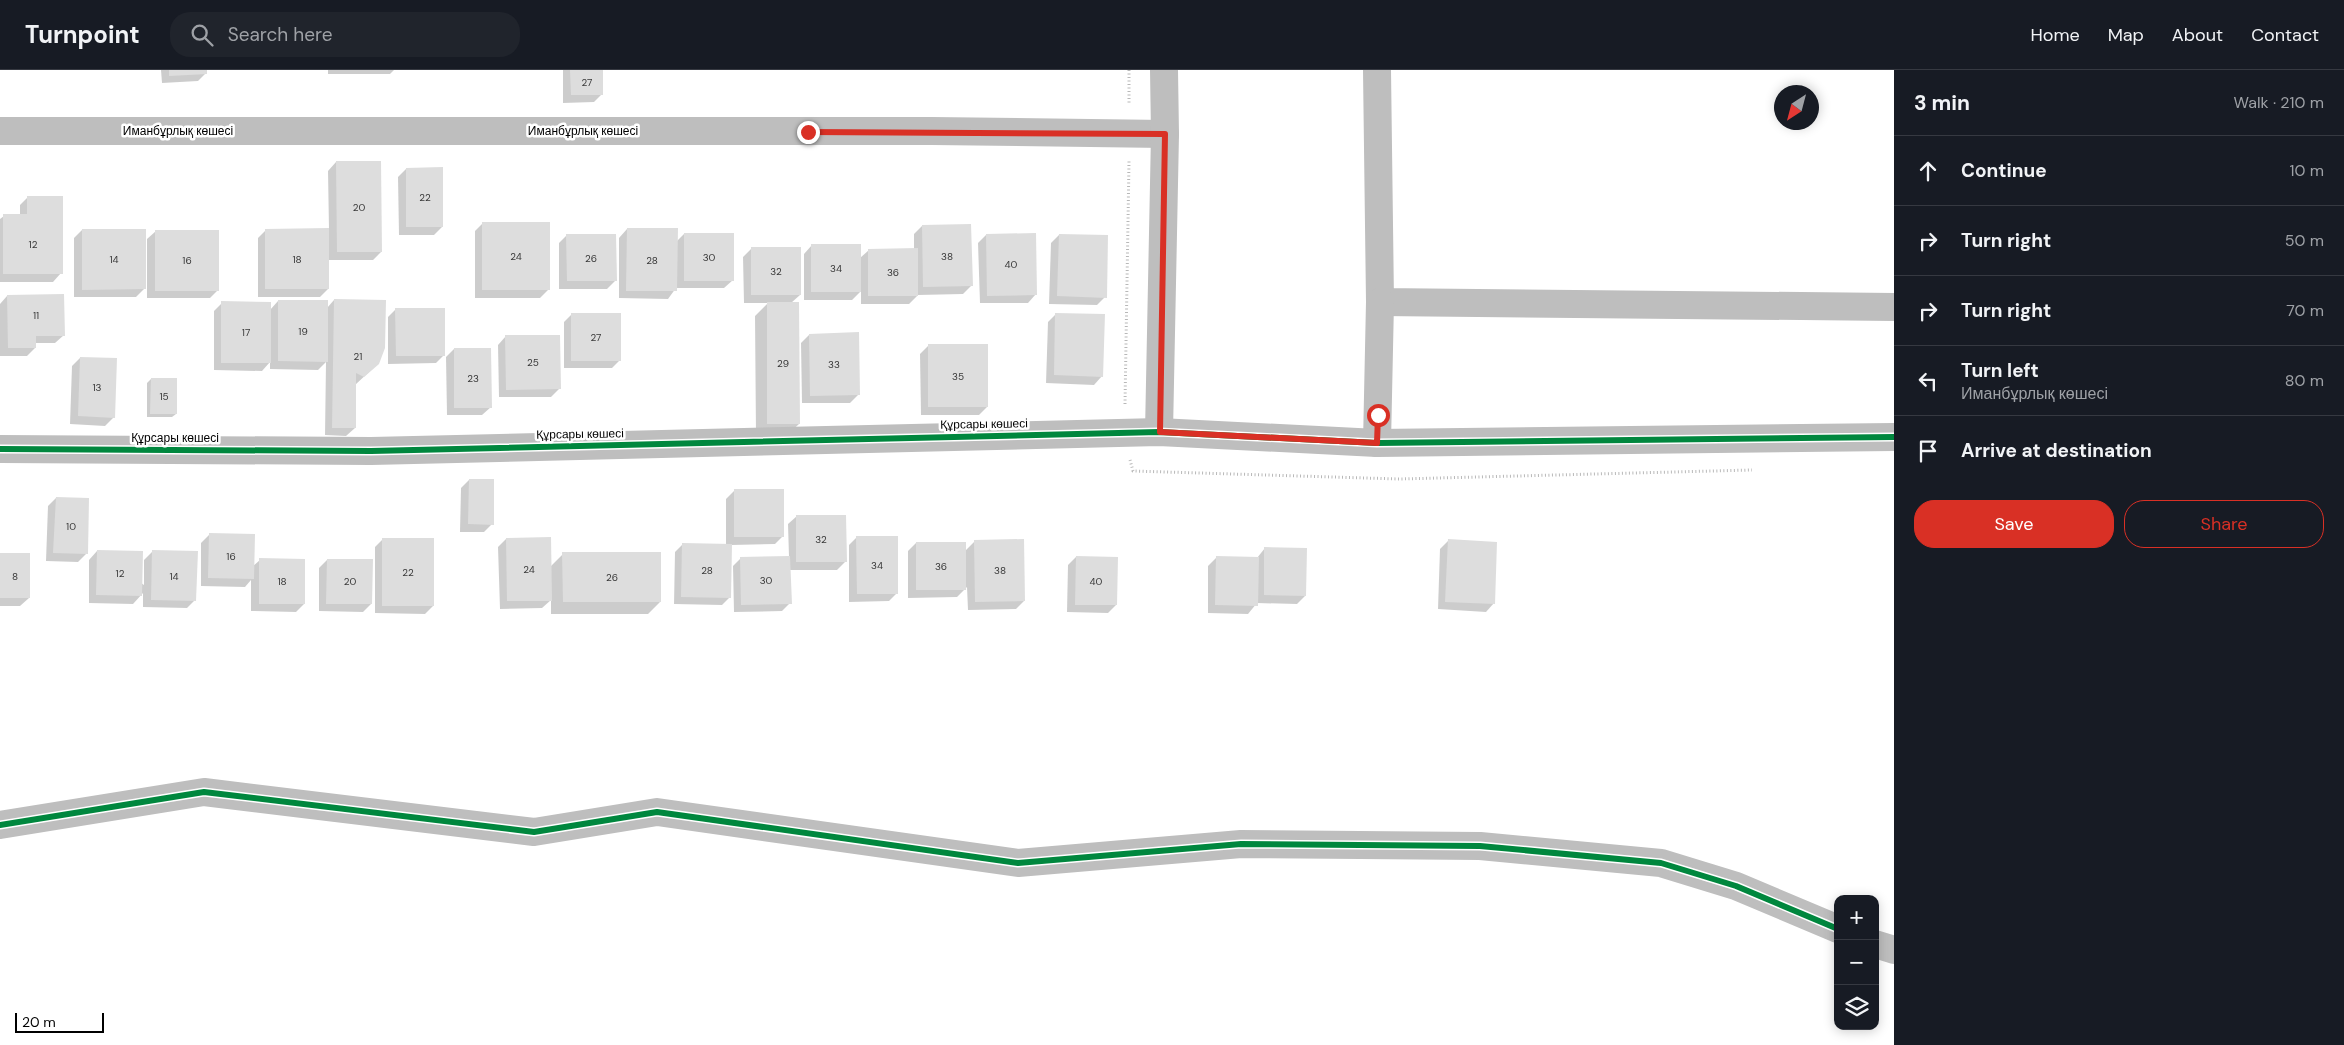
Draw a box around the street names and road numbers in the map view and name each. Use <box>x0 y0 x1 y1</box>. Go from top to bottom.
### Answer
street label: Иманбұрлық көшесі <box>123 123 233 139</box>
street label: Иманбұрлық көшесі <box>528 123 638 139</box>
street label: Құрсары көшесі <box>940 415 1028 433</box>
street label: Құрсары көшесі <box>536 425 624 443</box>
street label: Құрсары көшесі <box>131 430 219 446</box>

